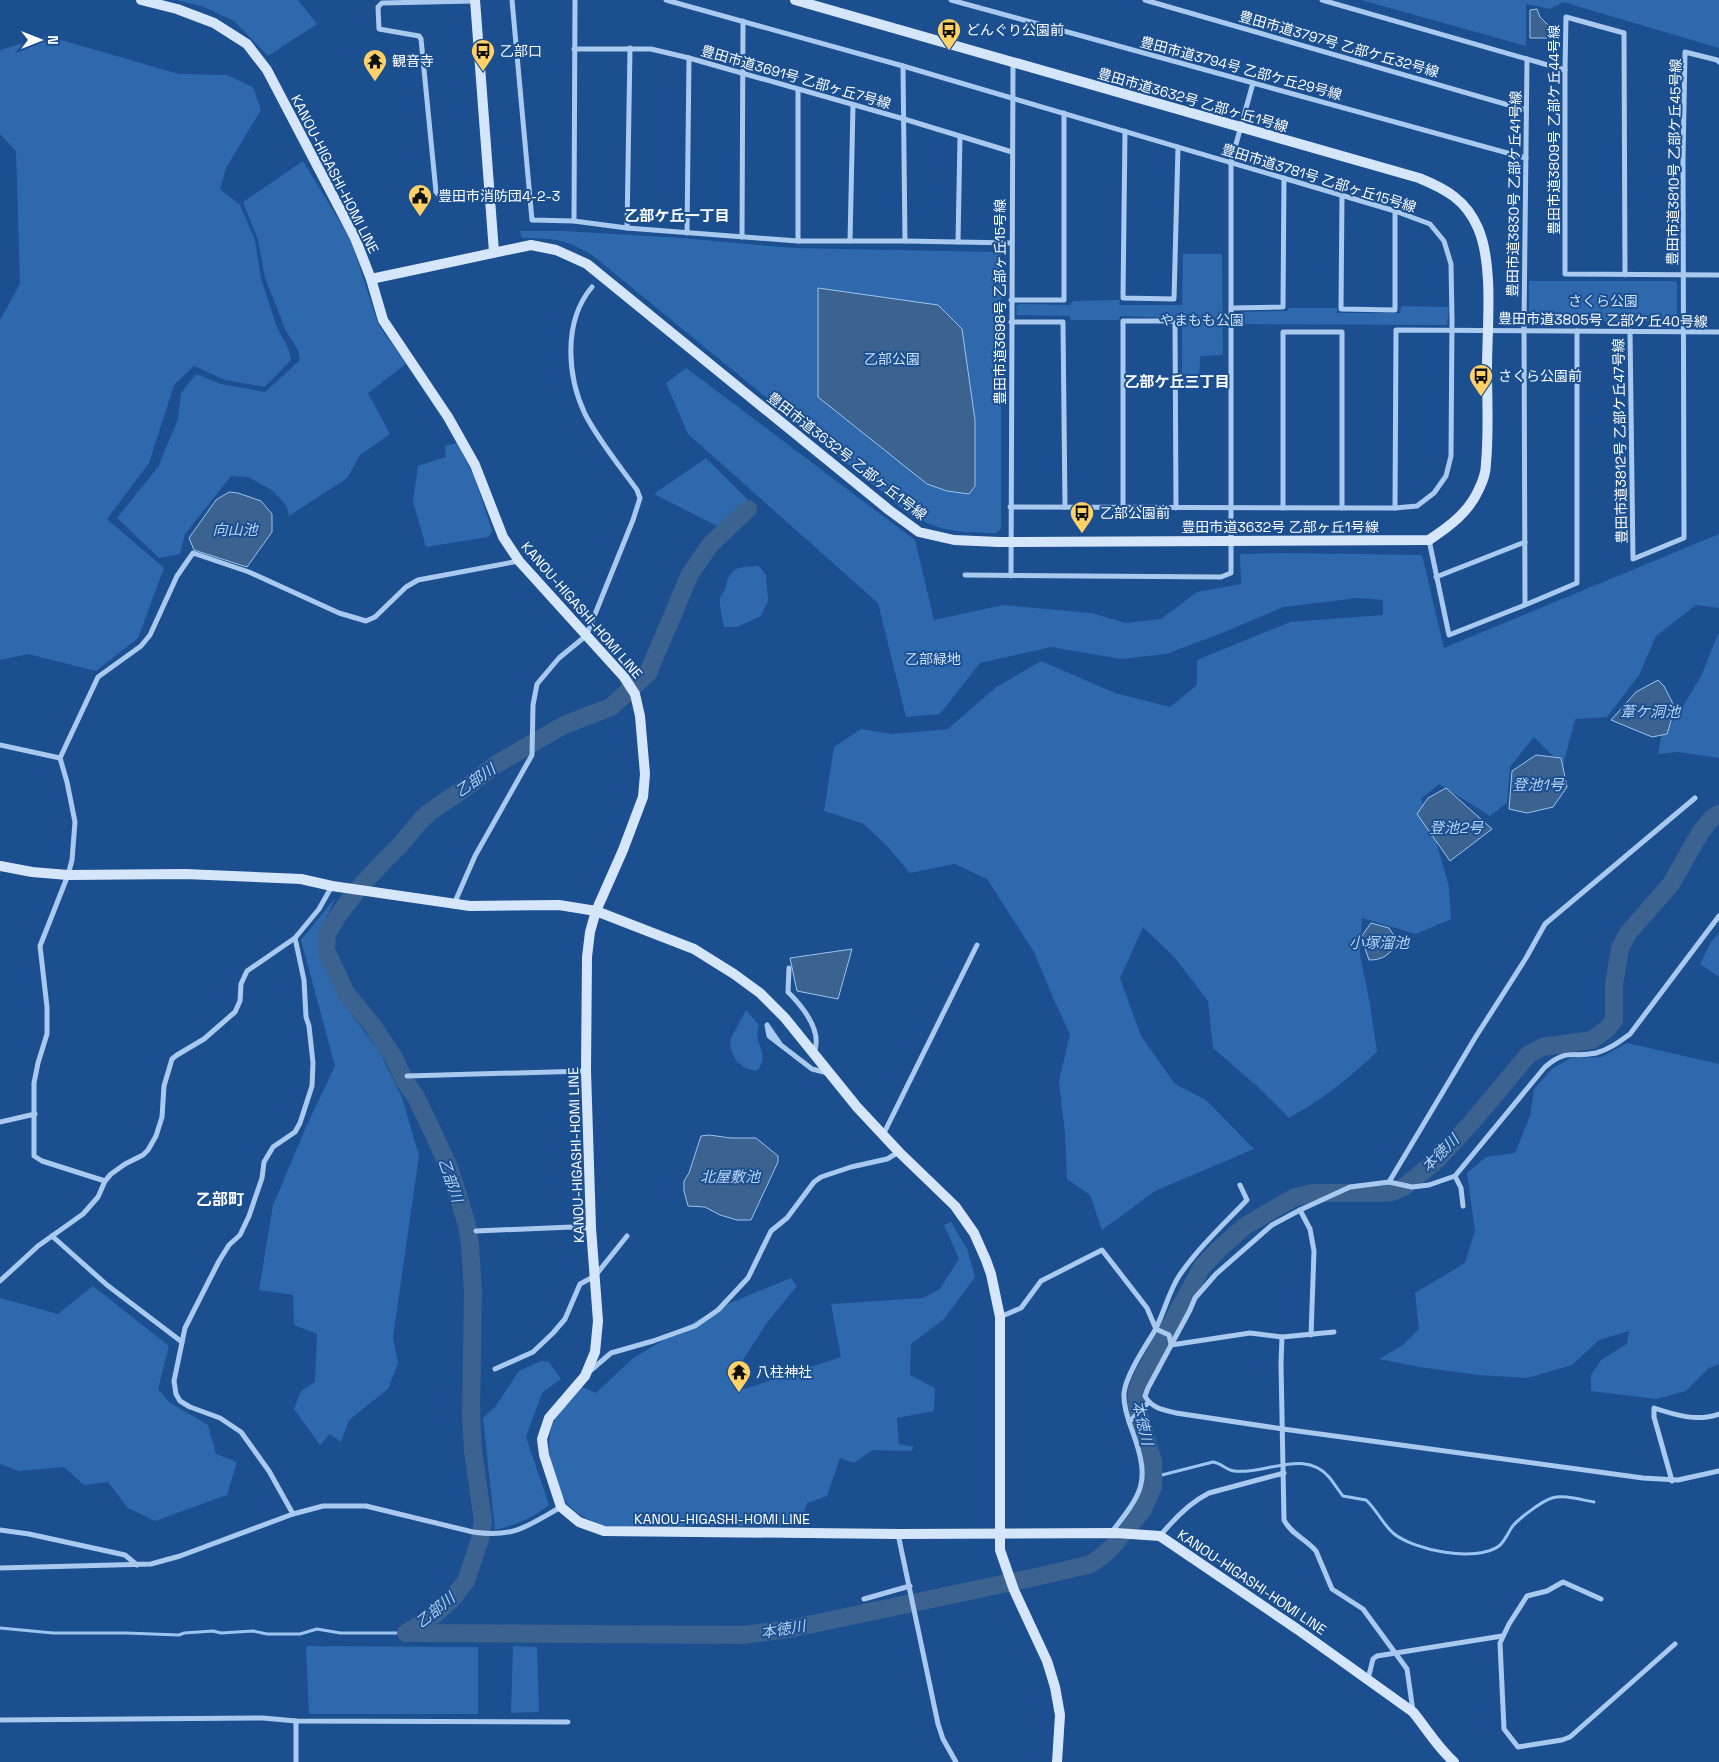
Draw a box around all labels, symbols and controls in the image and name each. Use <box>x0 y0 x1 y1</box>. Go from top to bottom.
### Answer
street label: 豊田市道3797号 乙部ケ丘32号線 <box>1237 7 1441 81</box>
north arrow <box>15 15 65 65</box>
bus stop icon: どんぐり公園前 <box>936 17 962 51</box>
place label: どんぐり公園前 <box>966 21 1064 39</box>
street label: 豊田市道3809号 乙部ケ丘44号線 <box>1545 25 1563 235</box>
street label: 豊田市道3794号 乙部ケ丘29号線 <box>1138 32 1344 104</box>
text: N <box>44 35 62 45</box>
bus stop icon: 乙部口 <box>470 38 496 72</box>
street label: 豊田市道3691号 乙部ヶ丘7号線 <box>699 41 893 113</box>
place label: 乙部口 <box>500 42 542 60</box>
temple icon: 観音寺 <box>362 48 388 82</box>
place label: 観音寺 <box>392 52 434 70</box>
street label: 豊田市道3810号 乙部ケ丘45号線 <box>1663 58 1685 266</box>
street label: 豊田市道3632号 乙部ヶ丘1号線 <box>1096 64 1290 136</box>
street label: 豊田市道3830号 乙部ケ丘41号線 <box>1503 91 1525 297</box>
street label: KANOU-HIGASHI-HOMI LINE <box>287 92 383 257</box>
street label: 豊田市道3781号 乙部ヶ丘15号線 <box>1219 140 1419 216</box>
public building icon: 豊田市消防団4-2-3 <box>407 183 433 217</box>
place label: 豊田市消防団4-2-3 <box>438 187 560 205</box>
street label: 豊田市道3698号 乙部ヶ丘15号線 <box>991 199 1009 405</box>
district label: 乙部ケ丘一丁目 <box>624 206 730 225</box>
park label: さくら公園 <box>1568 292 1638 310</box>
street label: 豊田市道3805号 乙部ケ丘40号線 <box>1498 309 1708 331</box>
park label: やまもも公園 <box>1160 311 1244 329</box>
street label: 豊田市道3812号 乙部ケ丘47号線 <box>1609 338 1631 544</box>
park label: 乙部公園 <box>864 350 920 368</box>
bus stop icon: さくら公園前 <box>1468 363 1494 397</box>
place label: さくら公園前 <box>1498 367 1582 385</box>
district label: 乙部ケ丘三丁目 <box>1124 372 1230 391</box>
street label: 豊田市道3632号 乙部ヶ丘1号線 <box>764 388 930 524</box>
bus stop icon: 乙部公園前 <box>1069 500 1095 534</box>
place label: 乙部公園前 <box>1100 504 1170 522</box>
street label: 豊田市道3632号 乙部ヶ丘1号線 <box>1181 518 1379 536</box>
water label: 向山池 <box>212 520 259 539</box>
street label: KANOU-HIGASHI-HOMI LINE <box>518 538 647 682</box>
park label: 乙部緑地 <box>905 650 961 668</box>
water label: 葦ケ洞池 <box>1620 702 1682 721</box>
water label: 乙部川 <box>451 758 501 801</box>
water label: 登池1号 <box>1512 775 1565 794</box>
water label: 登池2号 <box>1429 818 1484 837</box>
water label: 小塚溜池 <box>1349 933 1411 952</box>
street label: KANOU-HIGASHI-HOMI LINE <box>564 1067 588 1243</box>
water label: 本徳川 <box>1417 1129 1464 1176</box>
water label: 乙部川 <box>435 1156 468 1206</box>
water label: 北屋敷池 <box>700 1167 762 1186</box>
district label: 乙部町 <box>196 1189 244 1210</box>
temple icon: 八柱神社 <box>726 1359 752 1393</box>
place label: 八柱神社 <box>756 1363 812 1381</box>
water label: 本徳川 <box>1129 1399 1158 1449</box>
street label: KANOU-HIGASHI-HOMI LINE <box>634 1510 810 1528</box>
street label: KANOU-HIGASHI-HOMI LINE <box>1174 1525 1330 1639</box>
water label: 乙部川 <box>412 1587 460 1632</box>
water label: 本徳川 <box>759 1616 809 1642</box>

